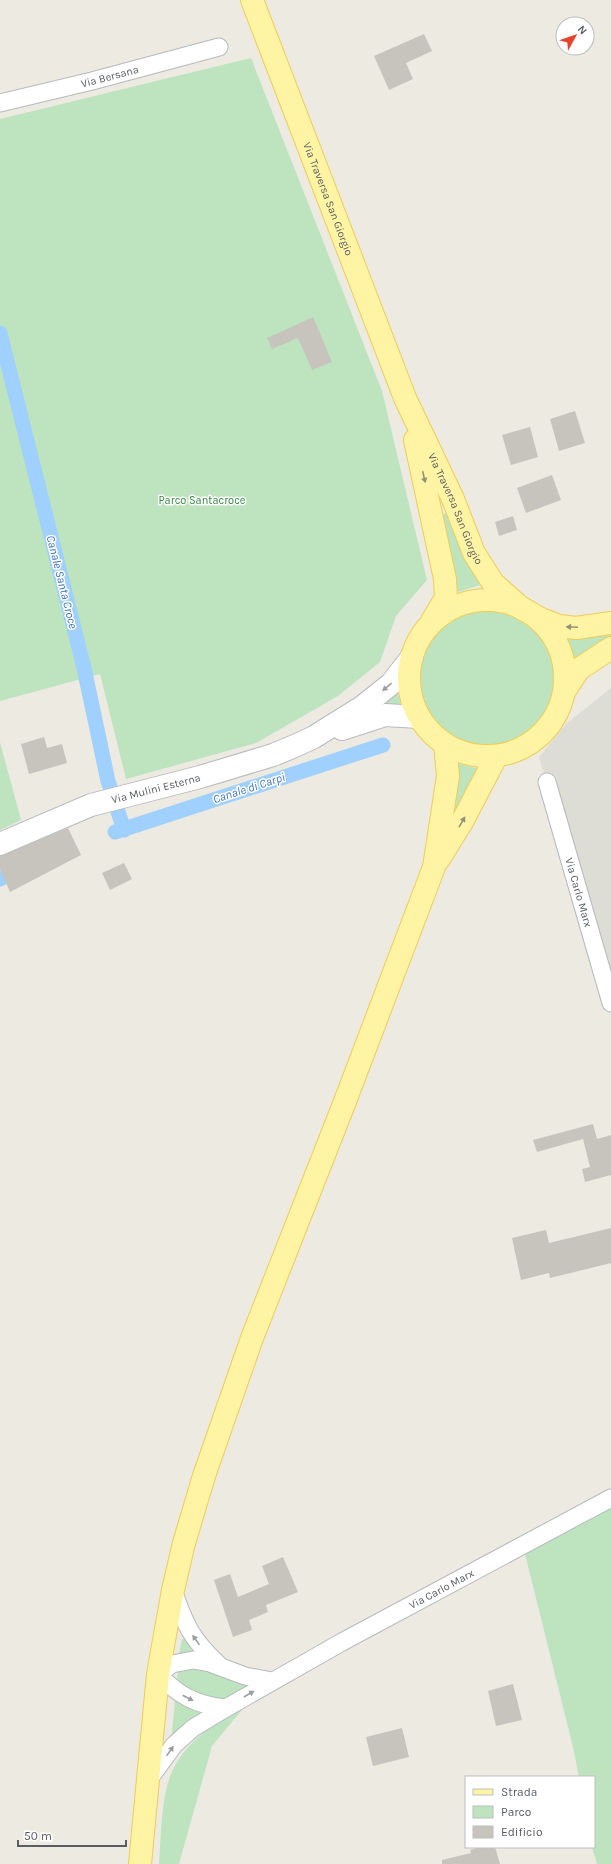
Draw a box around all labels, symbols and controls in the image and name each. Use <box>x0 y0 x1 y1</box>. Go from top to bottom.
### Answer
north arrow <box>555 16 595 56</box>
text: N <box>575 23 590 37</box>
street label: Via Bersana <box>80 62 140 90</box>
street label: Via Traversa San Giorgio <box>301 140 356 257</box>
street label: Via Traversa San Giorgio <box>426 451 486 567</box>
one-way arrow <box>421 471 427 483</box>
park label: Parco Santacroce <box>159 494 246 507</box>
water label: Canale Santa Croce <box>44 534 80 631</box>
one-way arrow <box>566 624 578 631</box>
one-way arrow <box>382 682 392 691</box>
water label: Canale di Carpi <box>211 770 287 806</box>
street label: Via Mulini Esterna <box>110 771 202 806</box>
one-way arrow <box>458 816 465 827</box>
street label: Via Carlo Marx <box>563 856 595 929</box>
street label: Via Carlo Marx <box>407 1566 476 1611</box>
one-way arrow <box>192 1635 200 1646</box>
one-way arrow <box>243 1691 255 1698</box>
one-way arrow <box>183 1695 194 1702</box>
one-way arrow <box>166 1745 174 1756</box>
legend <box>465 1776 595 1848</box>
text: Strada <box>501 1785 537 1799</box>
text: Parco <box>501 1805 531 1819</box>
scale bar <box>18 1822 126 1848</box>
text: Edificio <box>501 1825 542 1839</box>
text: 50 m <box>24 1829 52 1843</box>

